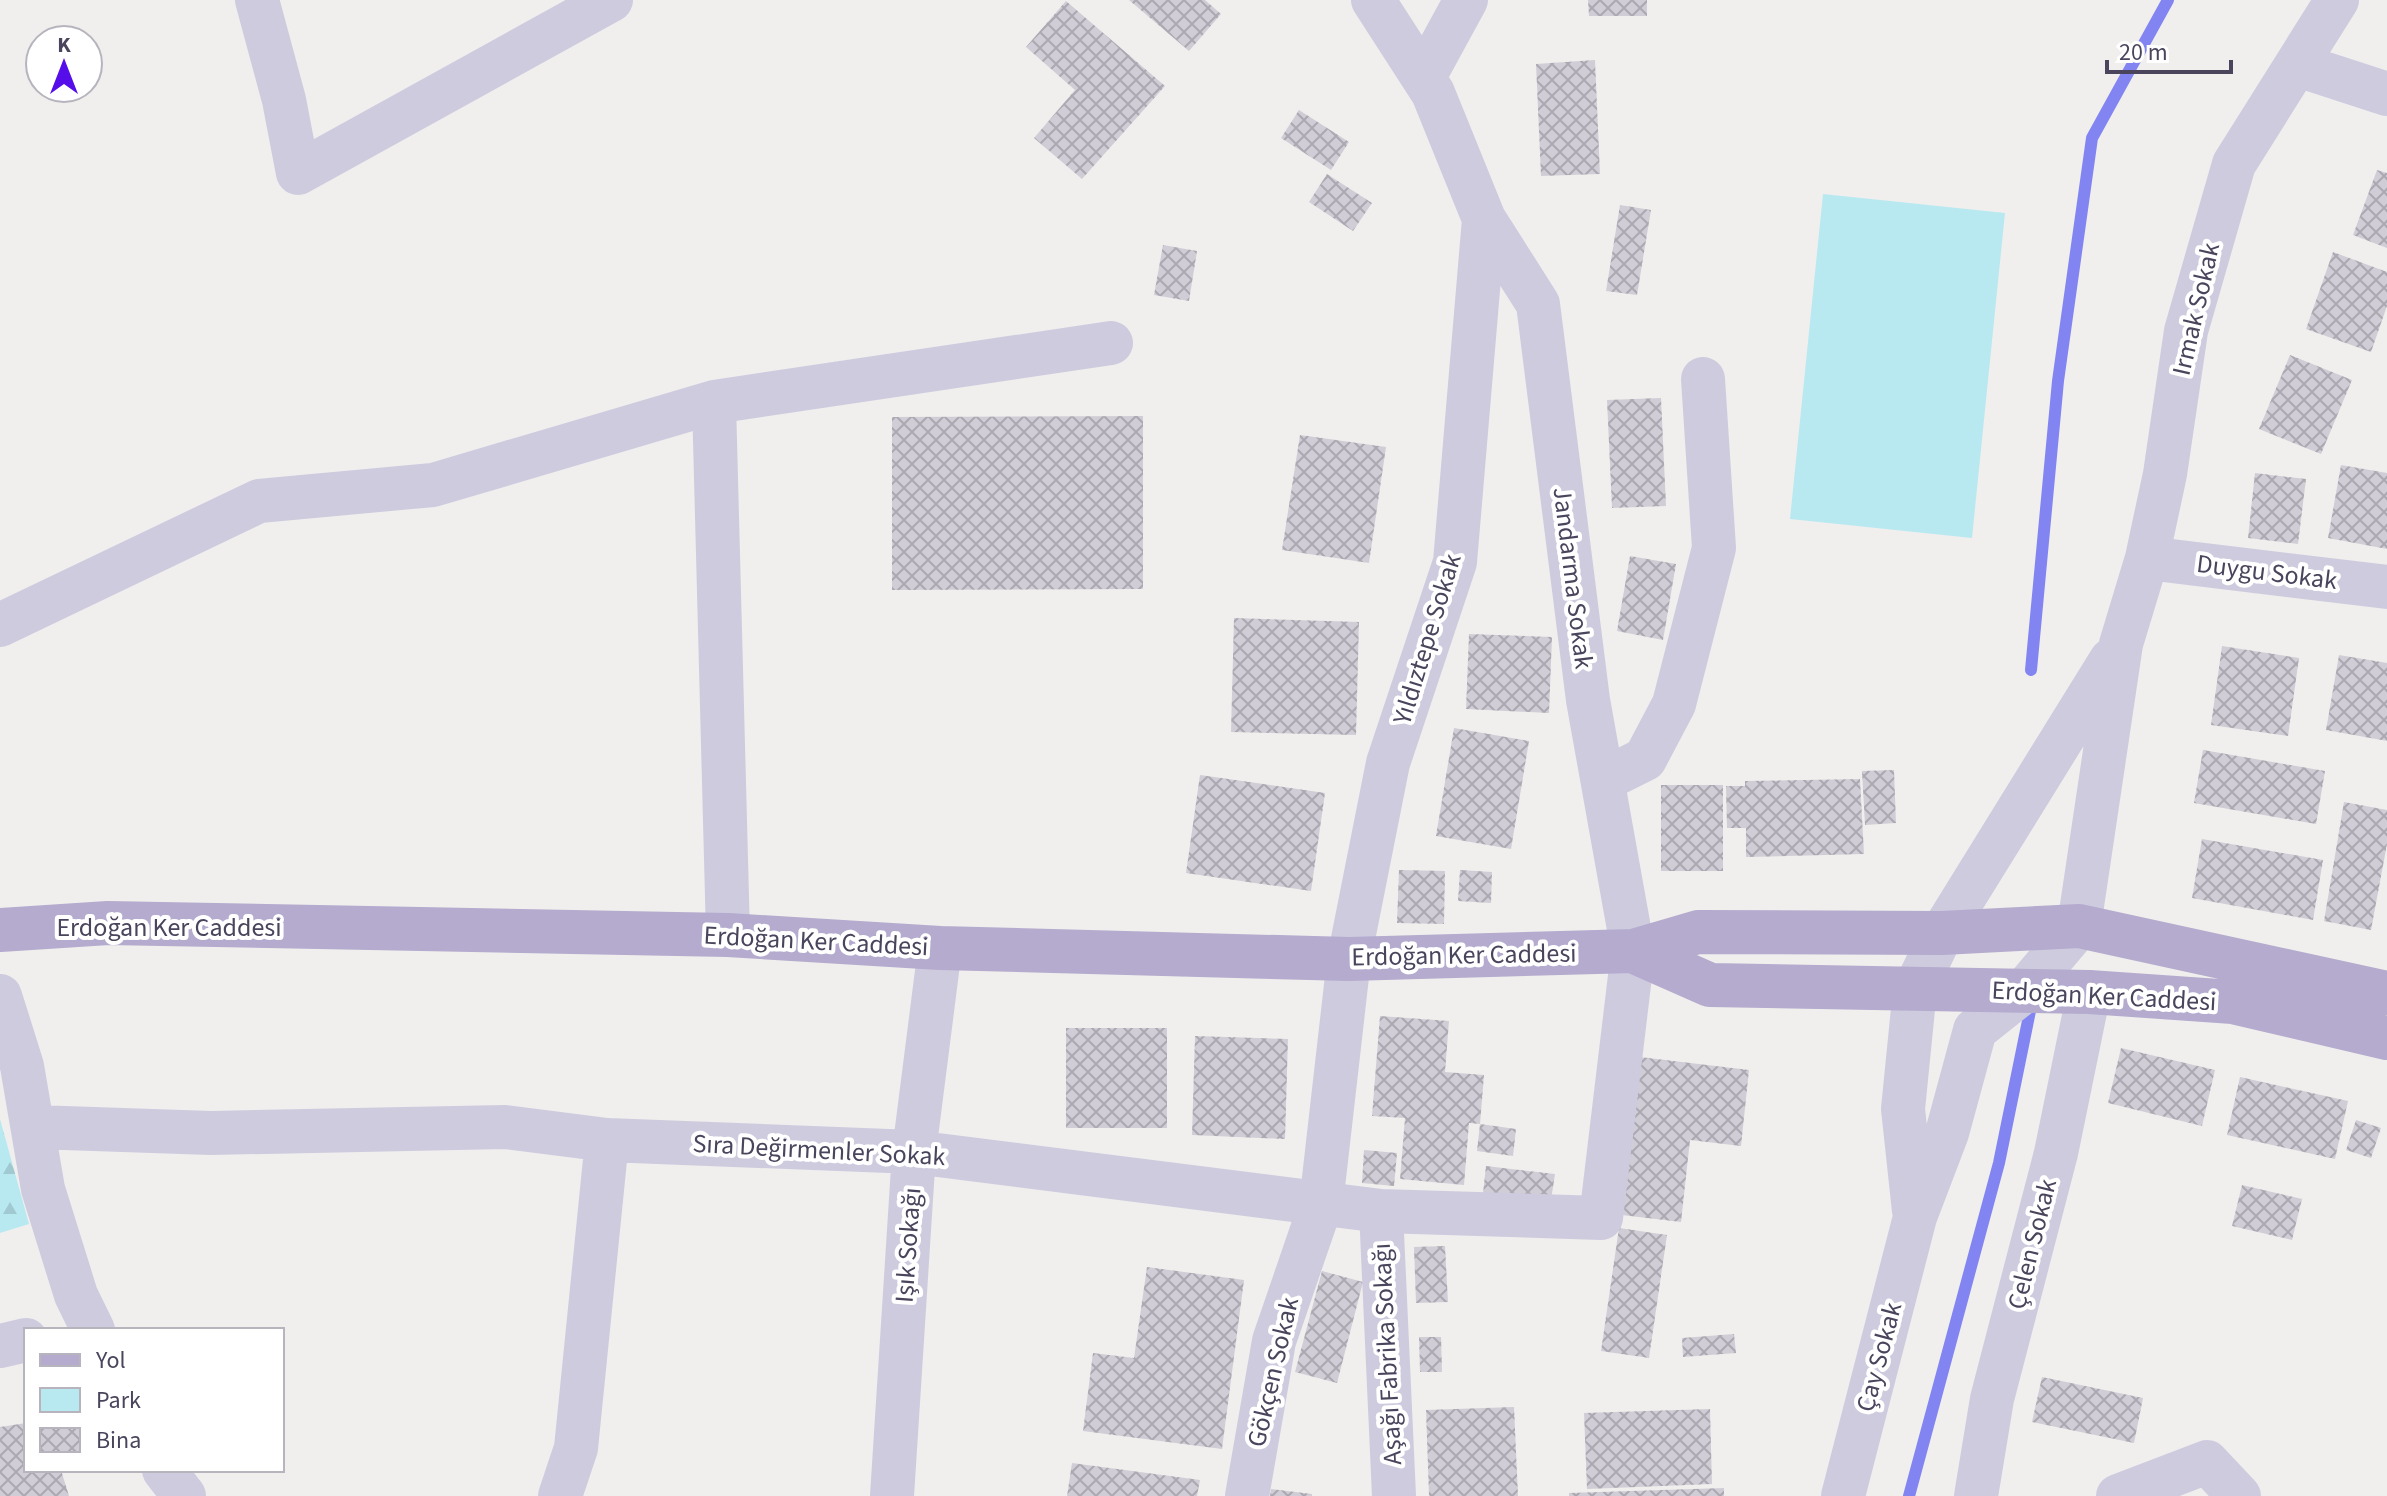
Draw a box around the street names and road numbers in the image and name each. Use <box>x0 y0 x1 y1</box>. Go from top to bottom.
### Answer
street label: Irmak Sokak <box>2163 239 2229 379</box>
street label: Jandarma Sokak <box>1544 485 1603 671</box>
street label: Duygu Sokak <box>2195 545 2339 599</box>
street label: Yıldıztepe Sokak <box>1383 549 1471 730</box>
street label: Erdoğan Ker Caddesi <box>56 909 282 946</box>
street label: Erdoğan Ker Caddesi <box>703 917 929 965</box>
street label: Erdoğan Ker Caddesi <box>1351 935 1577 975</box>
street label: Erdoğan Ker Caddesi <box>1991 972 2217 1020</box>
street label: Sıra Değirmenler Sokak <box>692 1125 946 1175</box>
street label: Çelen Sokak <box>1998 1175 2066 1313</box>
street label: Işık Sokağı <box>886 1186 930 1304</box>
street label: Aşağı Fabrika Sokağı <box>1363 1242 1411 1466</box>
street label: Gökçen Sokak <box>1238 1293 1308 1451</box>
street label: Çay Sokak <box>1847 1298 1911 1416</box>

